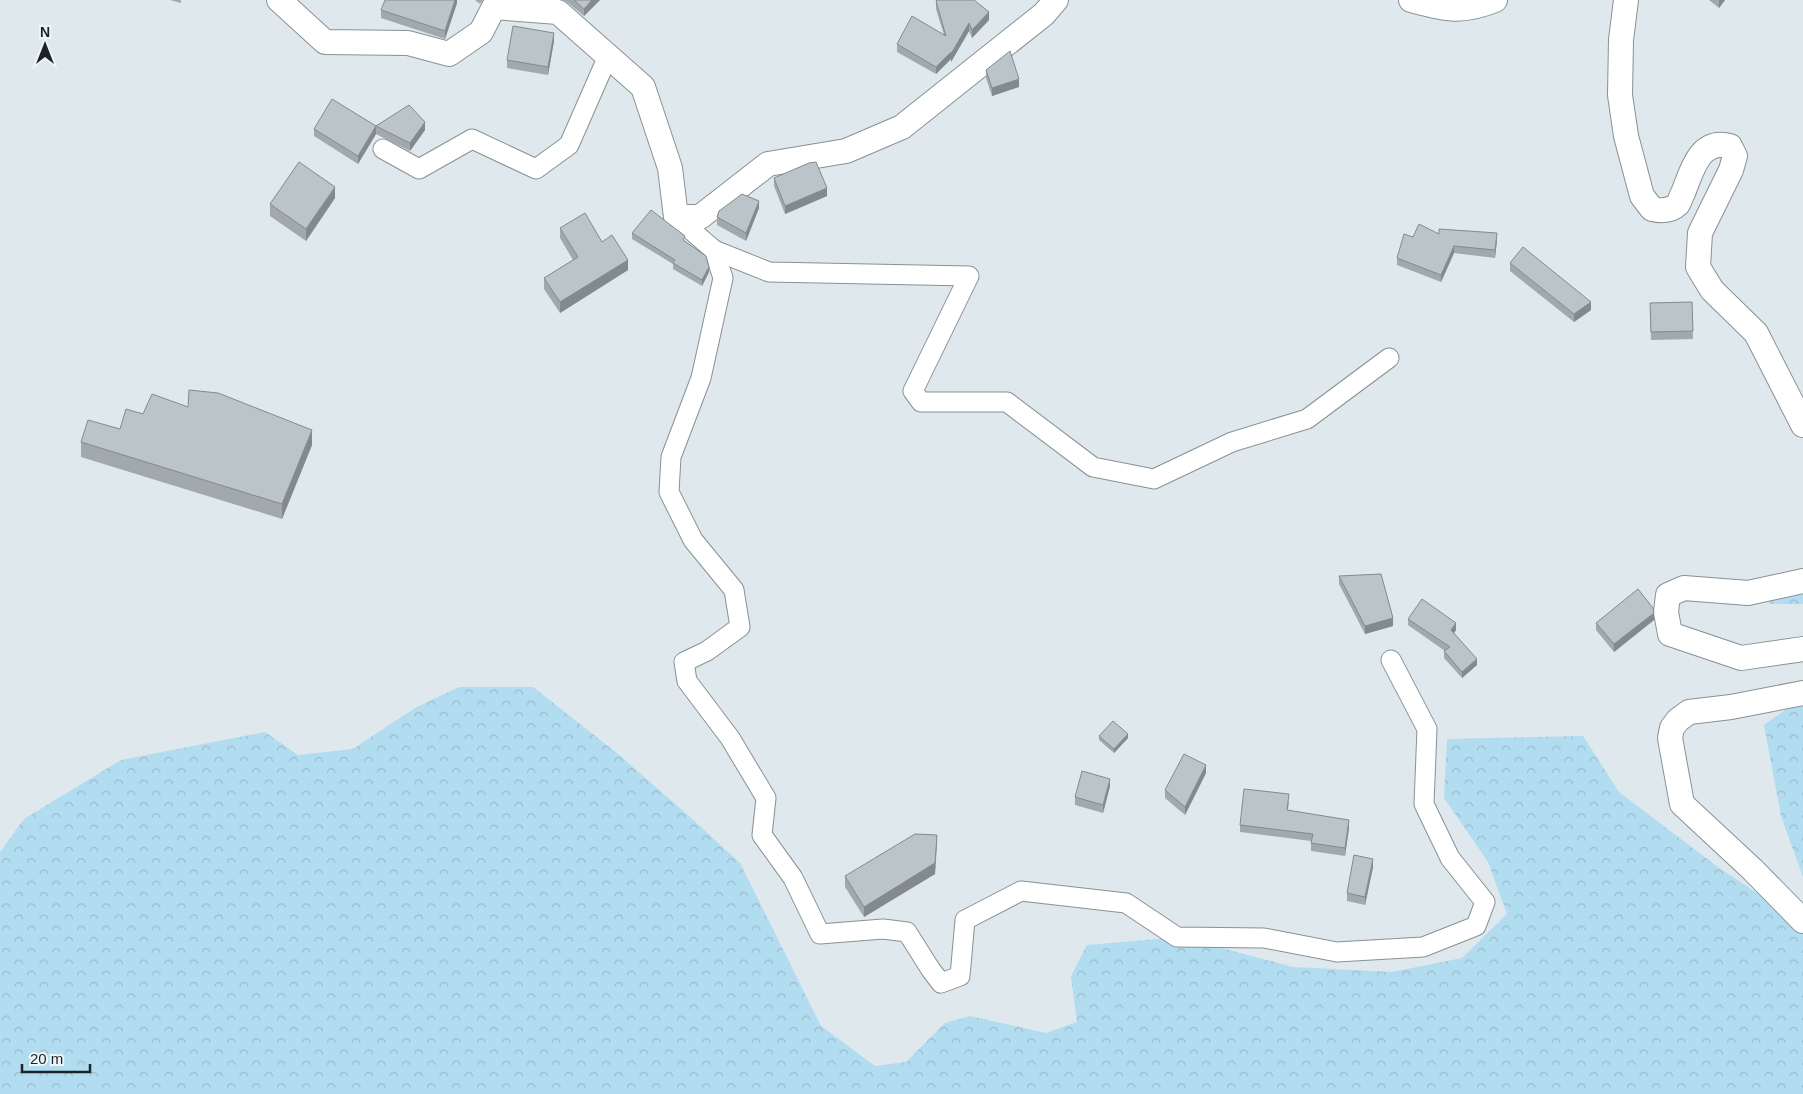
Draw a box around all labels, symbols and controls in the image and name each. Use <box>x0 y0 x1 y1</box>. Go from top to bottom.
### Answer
north arrow <box>20 20 70 70</box>
text: N <box>40 24 50 40</box>
scale bar <box>22 1042 90 1074</box>
text: 20 m <box>30 1050 63 1067</box>

